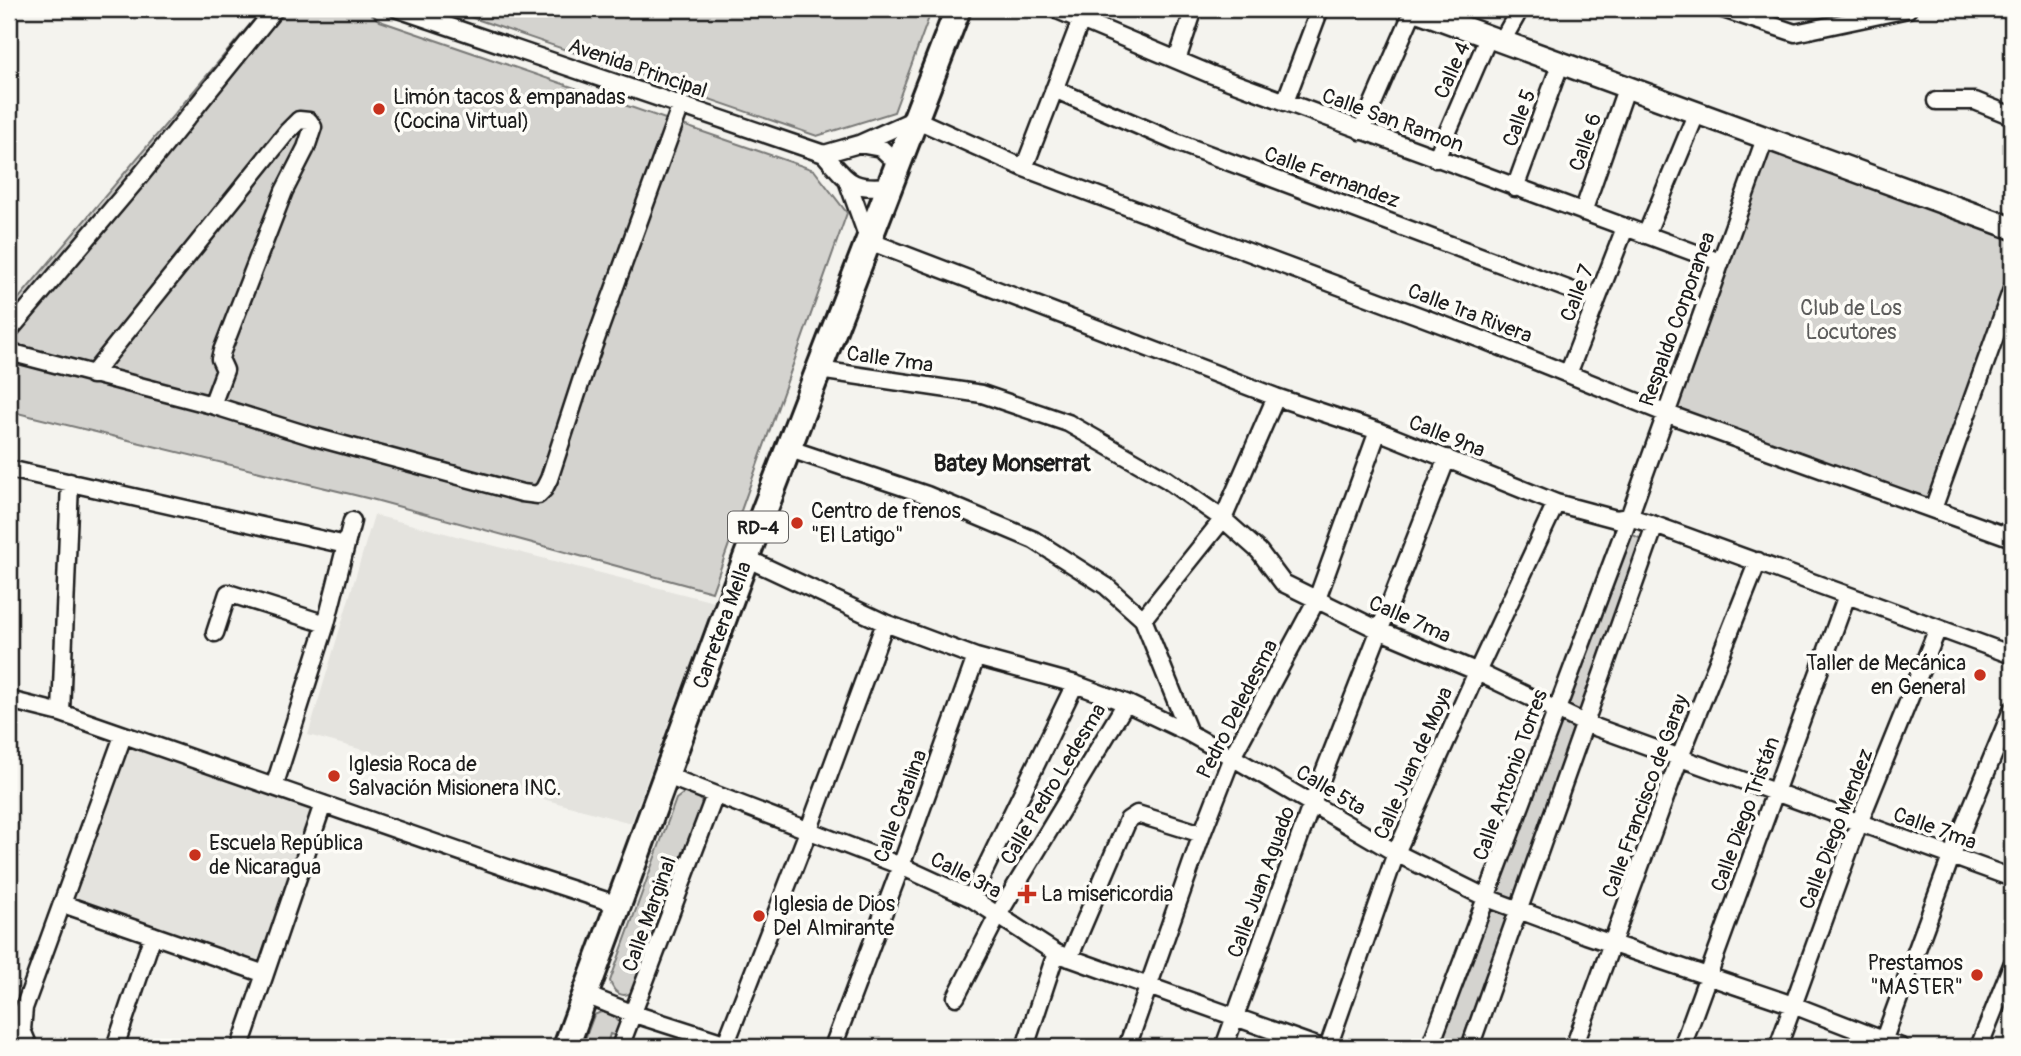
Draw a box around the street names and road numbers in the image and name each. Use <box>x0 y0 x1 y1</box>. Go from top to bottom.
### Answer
street label: Avenida Principal <box>565 32 711 105</box>
street label: Calle 4 <box>1428 37 1477 103</box>
street label: Calle San Ramon <box>1318 82 1467 159</box>
street label: Calle 5 <box>1497 86 1542 151</box>
street label: Calle 6 <box>1563 109 1608 175</box>
street label: Calle Fernandez <box>1260 140 1403 214</box>
street label: Respaldo Corporanea <box>1633 228 1722 410</box>
street label: Calle 7 <box>1554 261 1601 325</box>
street label: Calle 1ra Rivera <box>1404 277 1536 350</box>
street label: Calle 7ma <box>845 340 935 379</box>
street label: Calle 9na <box>1405 409 1489 464</box>
road number: RD-4 <box>728 512 788 542</box>
street label: Carretera Mella <box>687 558 758 693</box>
street label: Calle 7ma <box>1364 589 1455 650</box>
street label: Pedro Deledesma <box>1191 635 1284 783</box>
street label: Calle Juan de Moya <box>1368 683 1459 844</box>
street label: Calle Antonio Torres <box>1467 685 1554 864</box>
street label: Calle Francisco de Garay <box>1596 691 1695 902</box>
street label: Calle Pedro Ledesma <box>995 699 1112 870</box>
street label: Calle Diego Tristán <box>1705 733 1786 895</box>
street label: Calle Diego Mendez <box>1793 745 1880 913</box>
street label: Calle Catalina <box>868 746 933 866</box>
street label: Calle 5ta <box>1291 759 1371 822</box>
street label: Calle 7ma <box>1889 801 1980 856</box>
street label: Calle Juan Aguado <box>1222 803 1301 962</box>
street label: Calle 3ra <box>926 846 1006 905</box>
street label: Calle Marginal <box>616 853 683 976</box>

